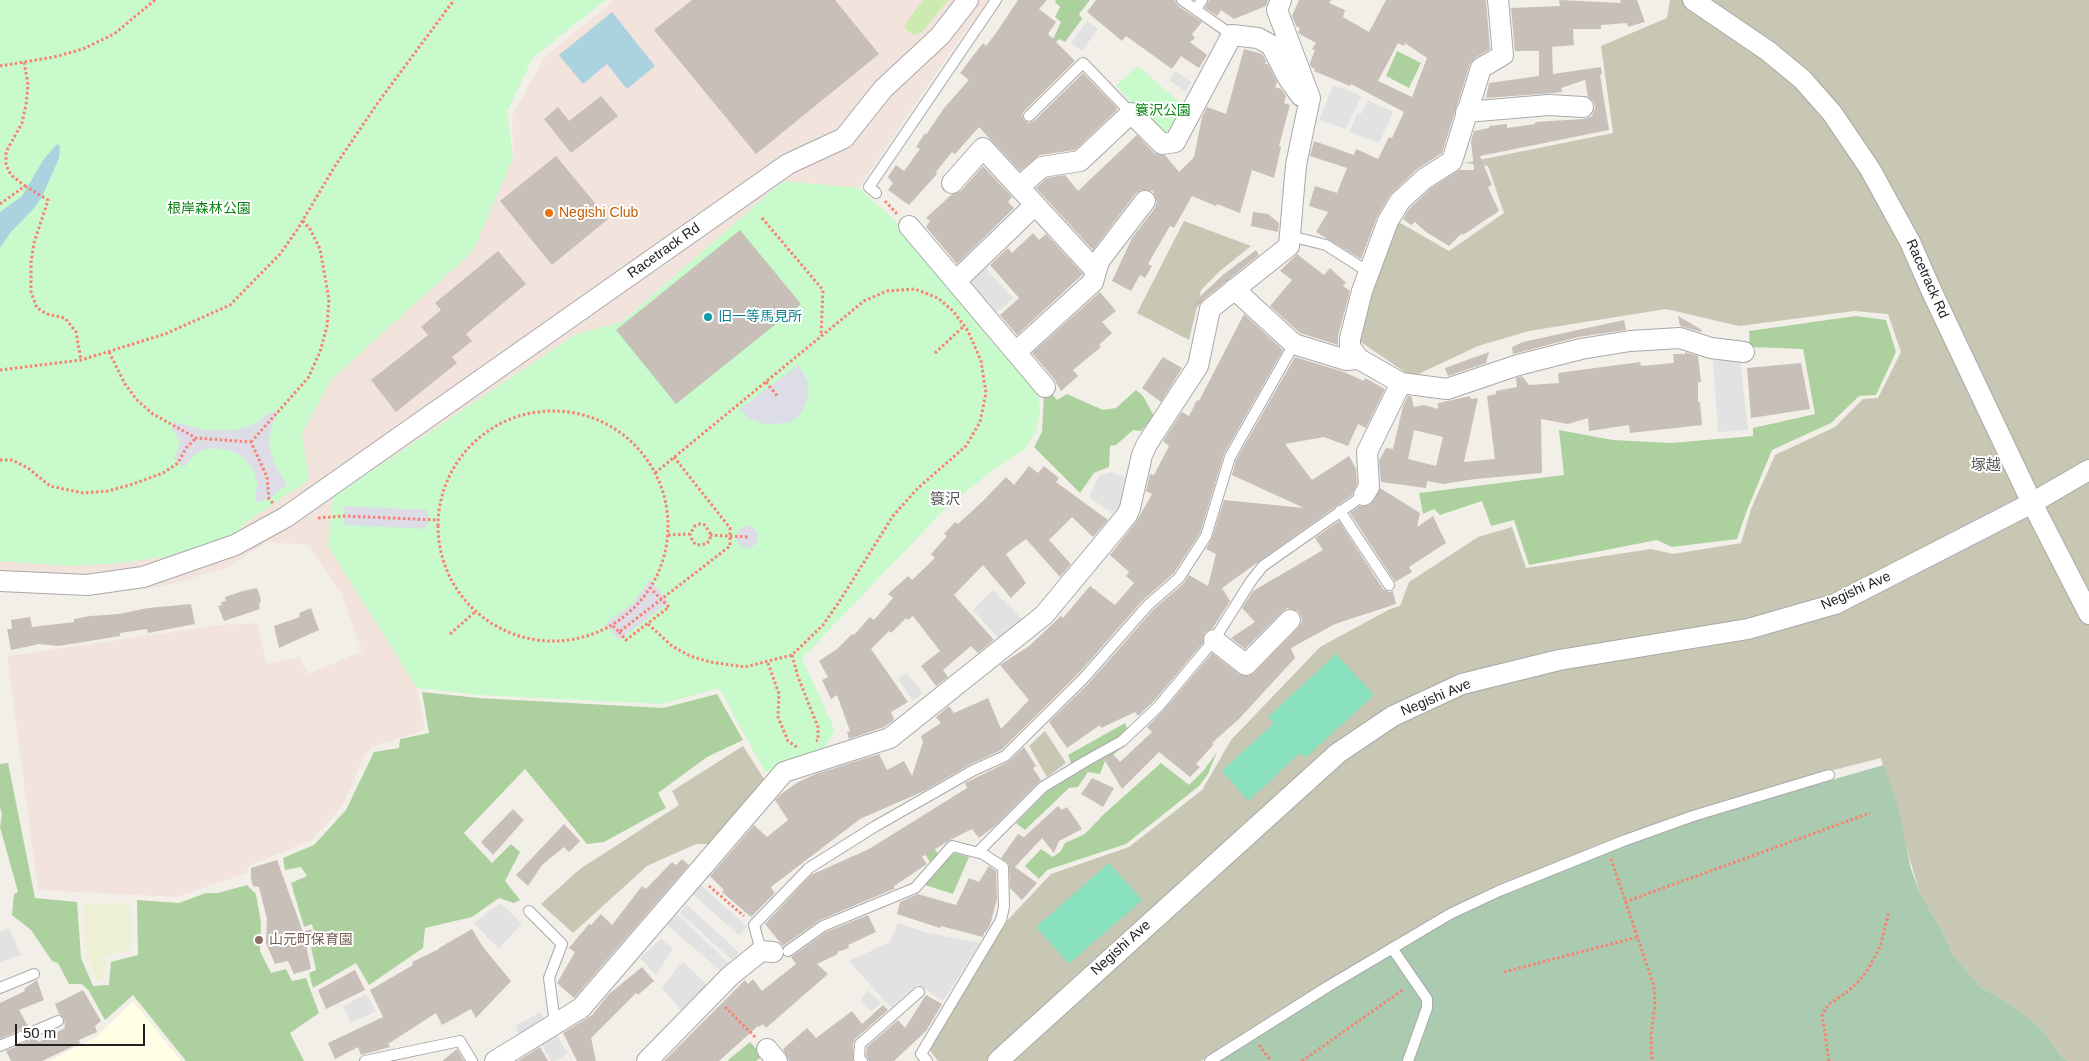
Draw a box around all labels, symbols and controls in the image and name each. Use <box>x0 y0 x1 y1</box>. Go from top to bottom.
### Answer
park label: 簑沢公園 <box>1135 103 1191 119</box>
park label: 根岸森林公園 <box>167 201 251 217</box>
place label: Negishi Club <box>559 205 638 221</box>
marker: Negishi Club <box>543 207 555 219</box>
street label: Racetrack Rd <box>624 220 704 282</box>
street label: Racetrack Rd <box>1902 237 1952 321</box>
place label: 旧一等馬見所 <box>718 309 802 325</box>
marker: 旧一等馬見所 <box>702 311 714 323</box>
district label: 塚越 <box>1971 457 2001 475</box>
district label: 簑沢 <box>930 491 960 509</box>
street label: Negishi Ave <box>1819 568 1893 614</box>
street label: Negishi Ave <box>1398 676 1474 720</box>
street label: Negishi Ave <box>1088 917 1154 979</box>
place label: 山元町保育園 <box>269 932 353 948</box>
marker: 山元町保育園 <box>253 934 265 946</box>
scale bar <box>18 1014 148 1046</box>
text: 50 m <box>23 1024 56 1041</box>

